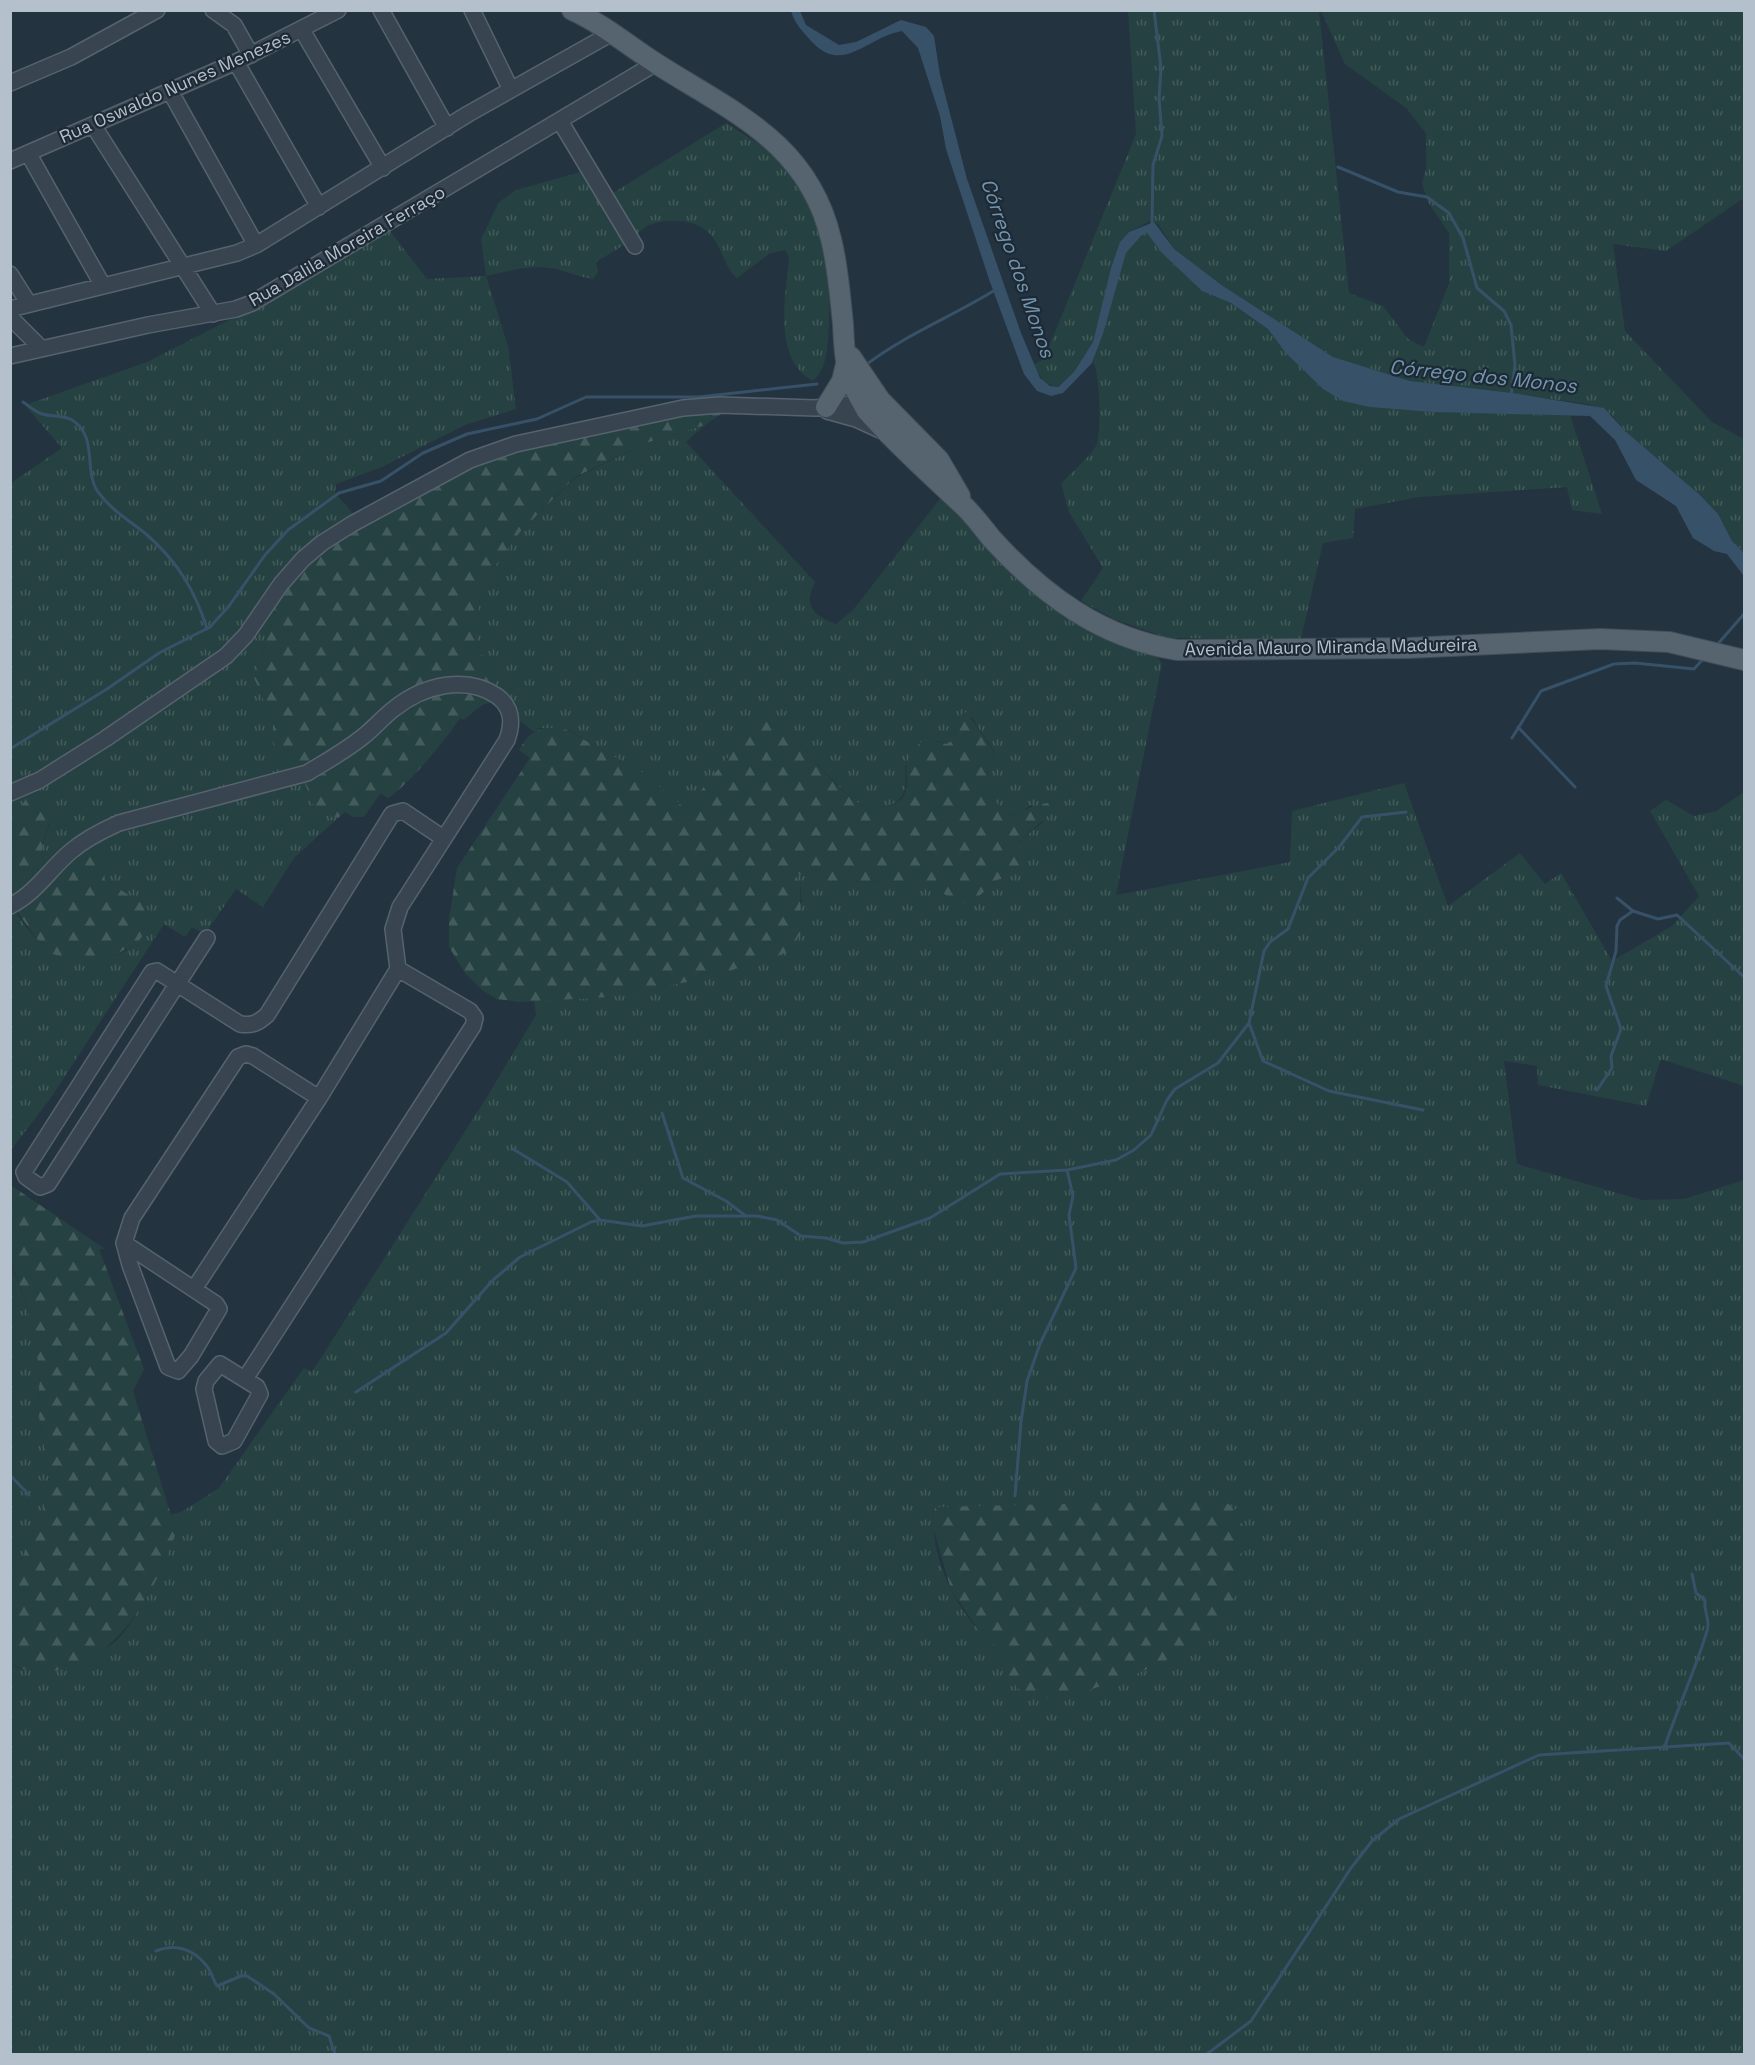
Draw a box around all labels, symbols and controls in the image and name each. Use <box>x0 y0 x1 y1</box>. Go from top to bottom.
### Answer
street label: Rua Oswaldo Nunes Menezes <box>56 25 294 148</box>
water label: Córrego dos Monos <box>975 175 1061 362</box>
street label: Rua Dalila Moreira Ferraço <box>244 180 449 311</box>
water label: Córrego dos Monos <box>1388 353 1579 399</box>
street label: Avenida Mauro Miranda Madureira <box>1184 632 1478 661</box>

